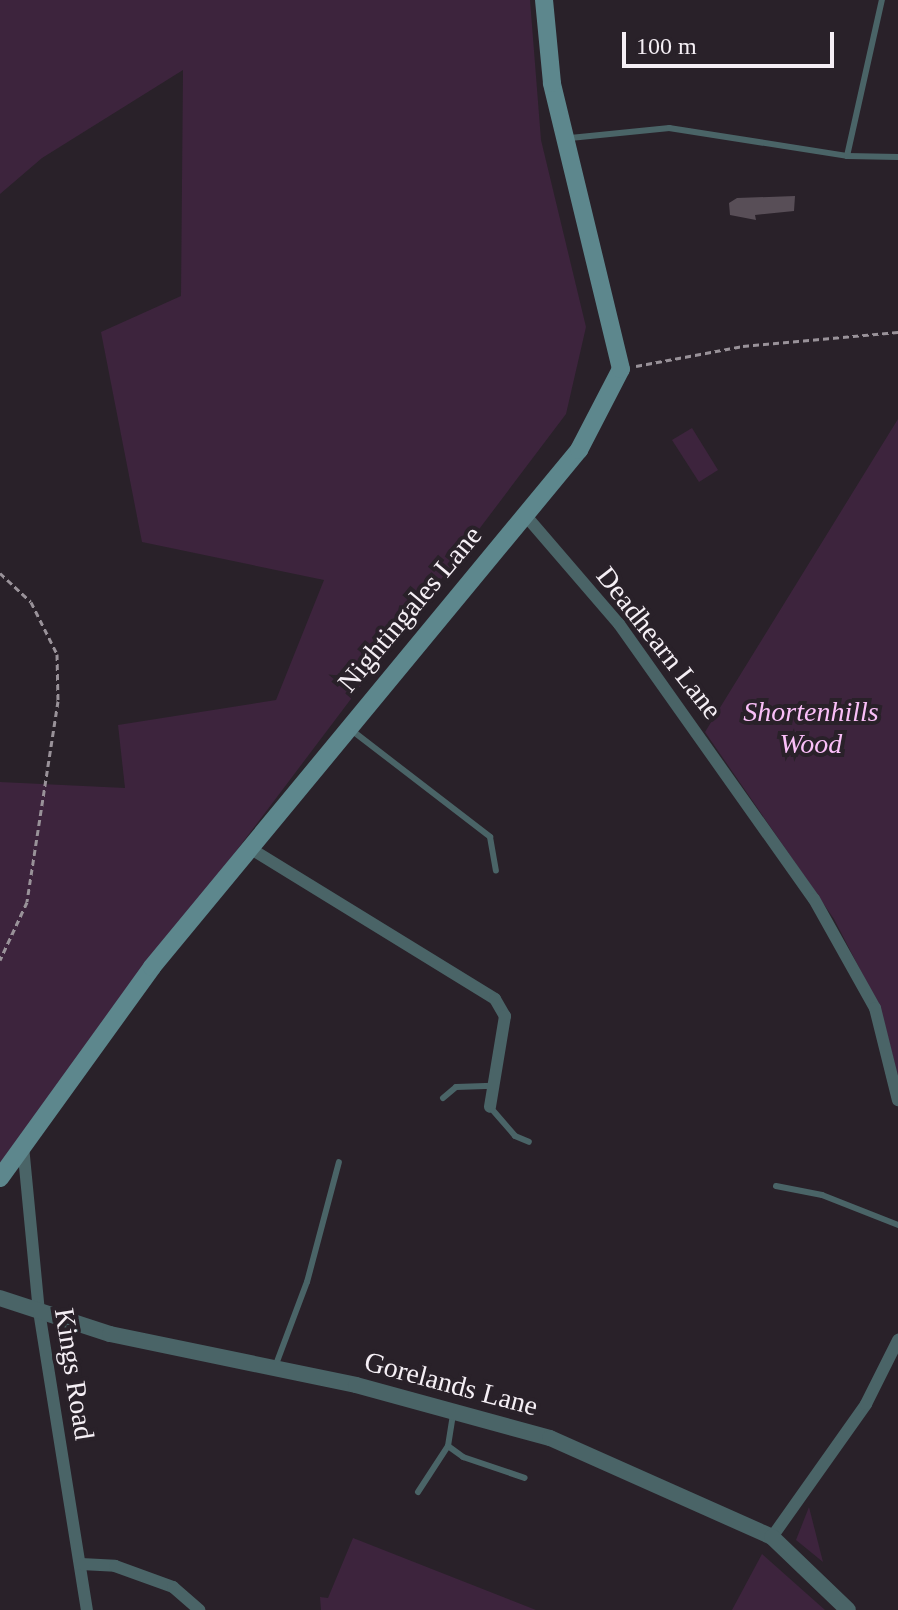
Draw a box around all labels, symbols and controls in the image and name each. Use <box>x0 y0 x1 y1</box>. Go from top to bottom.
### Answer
scale bar <box>626 16 838 66</box>
text: 100 m <box>636 33 697 59</box>
street label: Nightingales Lane <box>331 519 489 699</box>
street label: Deadhearn Lane <box>589 560 729 726</box>
park label: Shortenhills Wood <box>743 695 879 761</box>
street label: Kings Road <box>47 1306 101 1442</box>
street label: Gorelands Lane <box>361 1345 541 1423</box>

